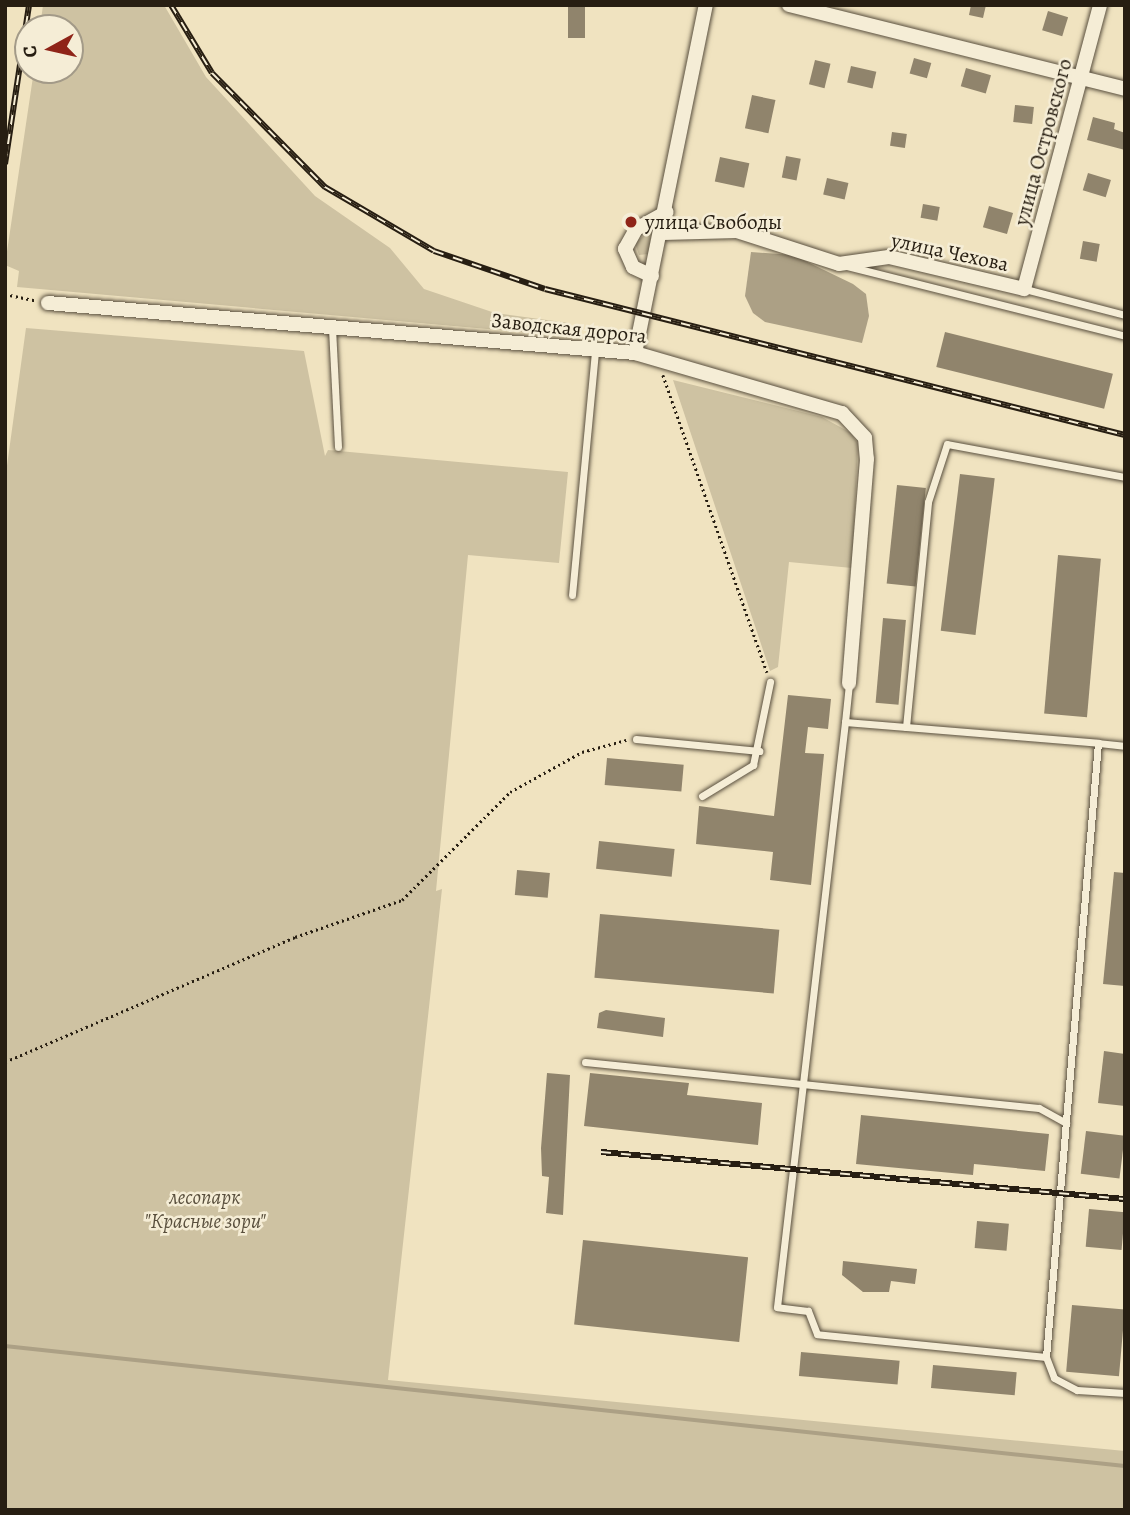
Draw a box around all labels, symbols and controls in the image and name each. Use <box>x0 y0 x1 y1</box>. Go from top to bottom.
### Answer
north arrow <box>14 14 84 84</box>
text: С <box>16 44 44 59</box>
street label: улица Островского <box>1009 56 1077 228</box>
place label: улица Свободы <box>645 209 782 235</box>
marker: улица Свободы <box>623 214 639 230</box>
street label: улица Чехова <box>889 227 1011 277</box>
street label: Заводская дорога <box>490 307 648 349</box>
park label: лесопарк "Красные зори" <box>144 1184 266 1234</box>

